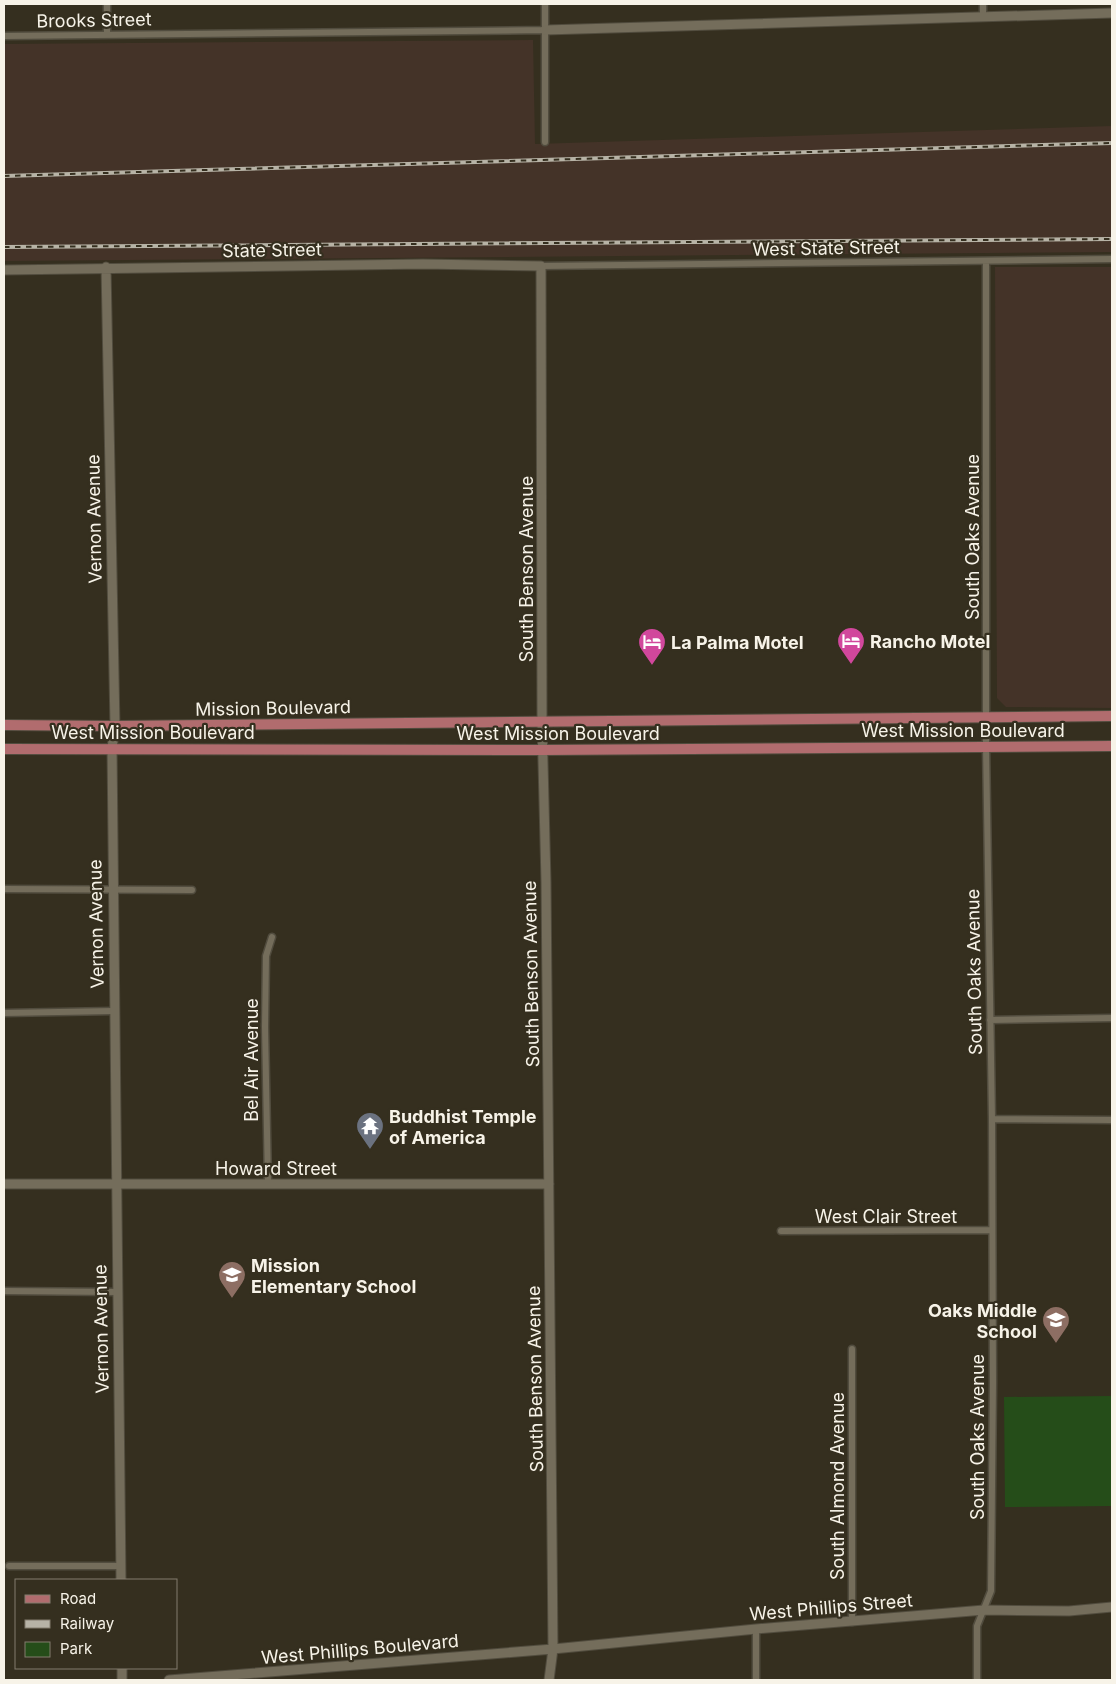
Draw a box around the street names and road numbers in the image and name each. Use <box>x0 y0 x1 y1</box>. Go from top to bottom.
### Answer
street label: Brooks Street <box>36 8 152 32</box>
street label: West State Street <box>752 236 900 260</box>
street label: State Street <box>222 239 322 261</box>
street label: Vernon Avenue <box>82 454 106 584</box>
street label: South Oaks Avenue <box>962 454 983 620</box>
street label: South Benson Avenue <box>516 476 537 662</box>
street label: Mission Boulevard <box>195 696 351 720</box>
street label: West Mission Boulevard <box>861 720 1065 741</box>
street label: West Mission Boulevard <box>51 722 255 743</box>
street label: West Mission Boulevard <box>456 723 660 744</box>
street label: Vernon Avenue <box>84 859 108 989</box>
street label: South Benson Avenue <box>519 880 543 1068</box>
street label: South Oaks Avenue <box>962 889 986 1055</box>
street label: Bel Air Avenue <box>241 998 262 1122</box>
street label: Howard Street <box>215 1158 337 1179</box>
street label: West Clair Street <box>815 1206 957 1227</box>
street label: Vernon Avenue <box>89 1264 113 1394</box>
street label: South Benson Avenue <box>523 1285 547 1473</box>
street label: South Oaks Avenue <box>967 1354 988 1520</box>
street label: South Almond Avenue <box>827 1392 848 1580</box>
street label: West Phillips Street <box>749 1589 914 1625</box>
street label: West Phillips Boulevard <box>260 1630 460 1668</box>

